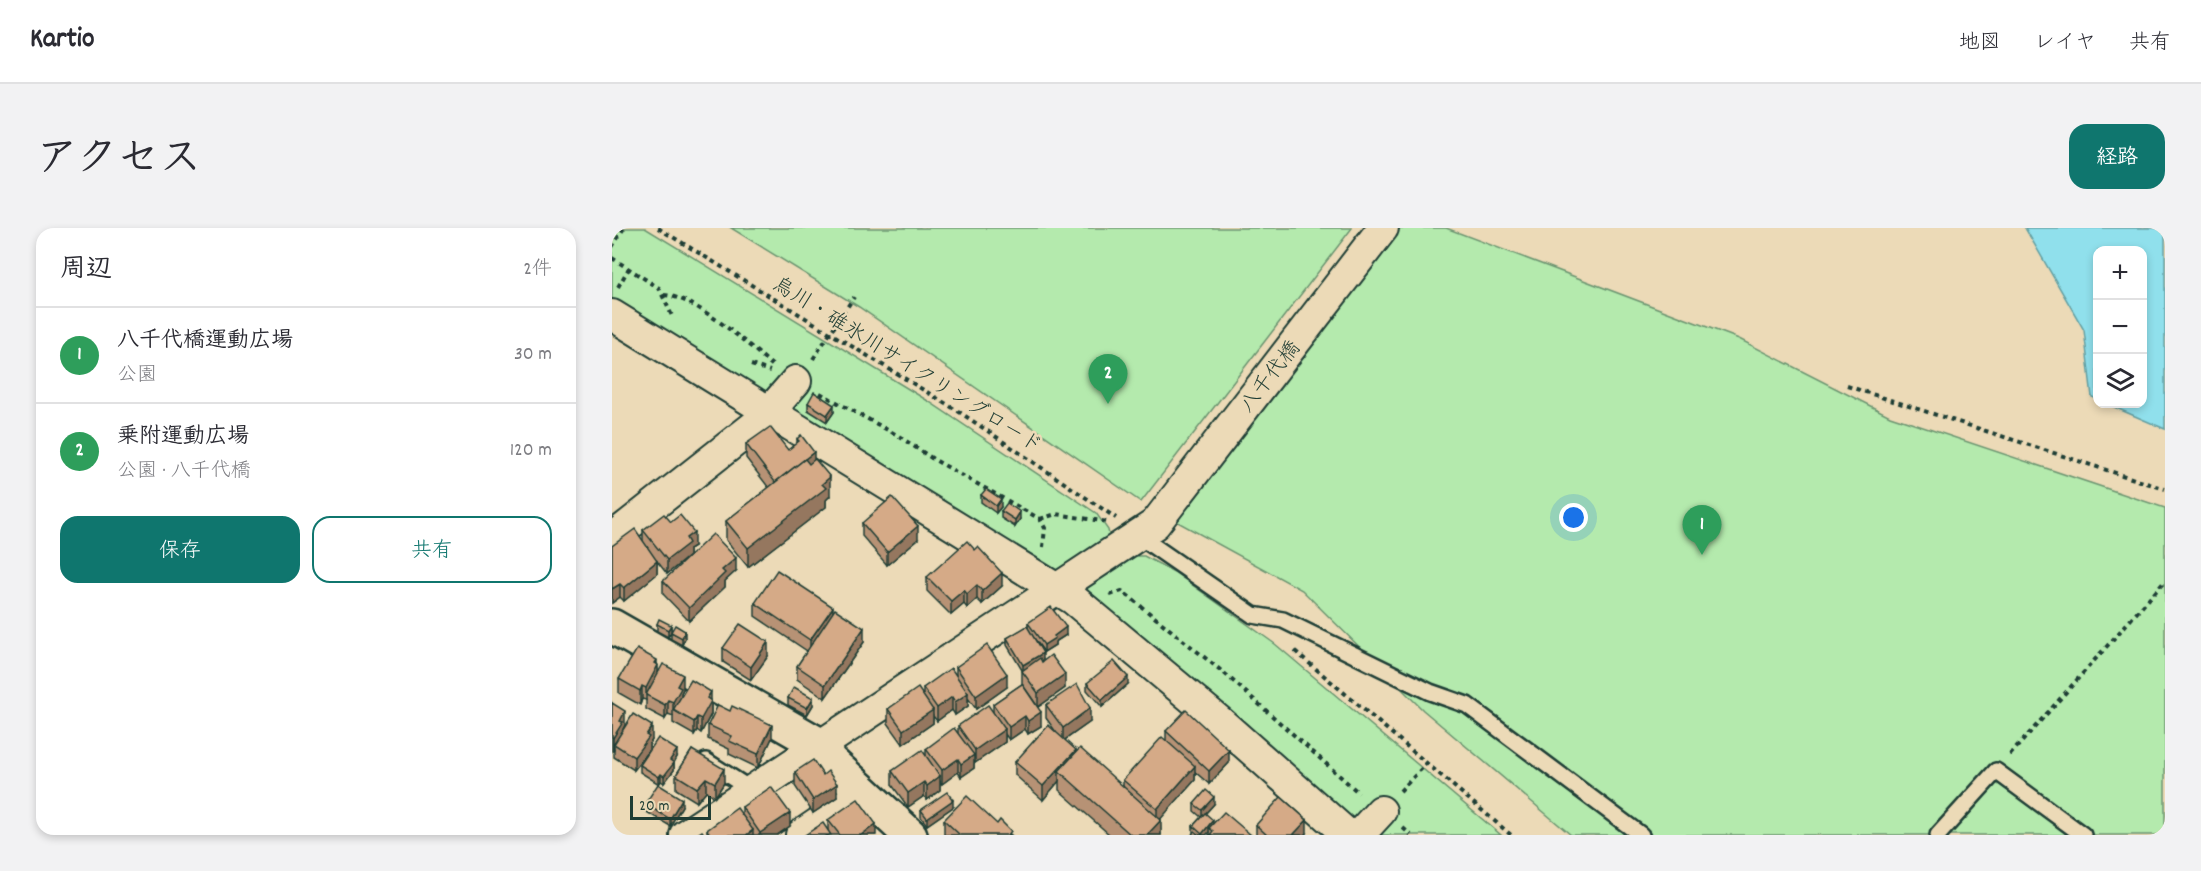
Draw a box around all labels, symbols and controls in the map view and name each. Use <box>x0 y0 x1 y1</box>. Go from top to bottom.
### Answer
text: Kartio <box>30 21 94 61</box>
text: 地図 <box>1959 29 2001 59</box>
text: レイヤ <box>2034 29 2096 59</box>
text: 共有 <box>2129 29 2171 59</box>
button: 経路 <box>2069 124 2165 189</box>
text: アクセス <box>36 132 201 192</box>
map controls <box>2093 246 2147 408</box>
button: + <box>2093 246 2147 300</box>
text: 周辺 <box>60 252 112 289</box>
text: 2件 <box>523 256 552 284</box>
street label: 烏川・碓氷川サイクリングロード <box>766 271 1047 462</box>
button: − <box>2093 300 2147 354</box>
text: 八千代橋運動広場 <box>117 326 293 357</box>
street label: 八千代橋 <box>1234 336 1309 420</box>
text: 1 <box>77 341 82 369</box>
text: 30 m <box>514 341 552 369</box>
pin: 2 <box>1088 354 1128 404</box>
button: layers <box>2093 354 2147 408</box>
text: 公園 <box>117 362 157 390</box>
text: 乗附運動広場 <box>117 422 249 453</box>
text: 2 <box>75 437 84 465</box>
text: 120 m <box>510 437 552 465</box>
text: 公園 · 八千代橋 <box>117 458 251 486</box>
your location <box>1559 503 1588 532</box>
pin: 1 <box>1682 506 1722 555</box>
button: 保存 <box>60 516 300 583</box>
button: 共有 <box>312 516 552 583</box>
scale bar <box>630 793 711 820</box>
text: 20 m <box>639 795 669 818</box>

